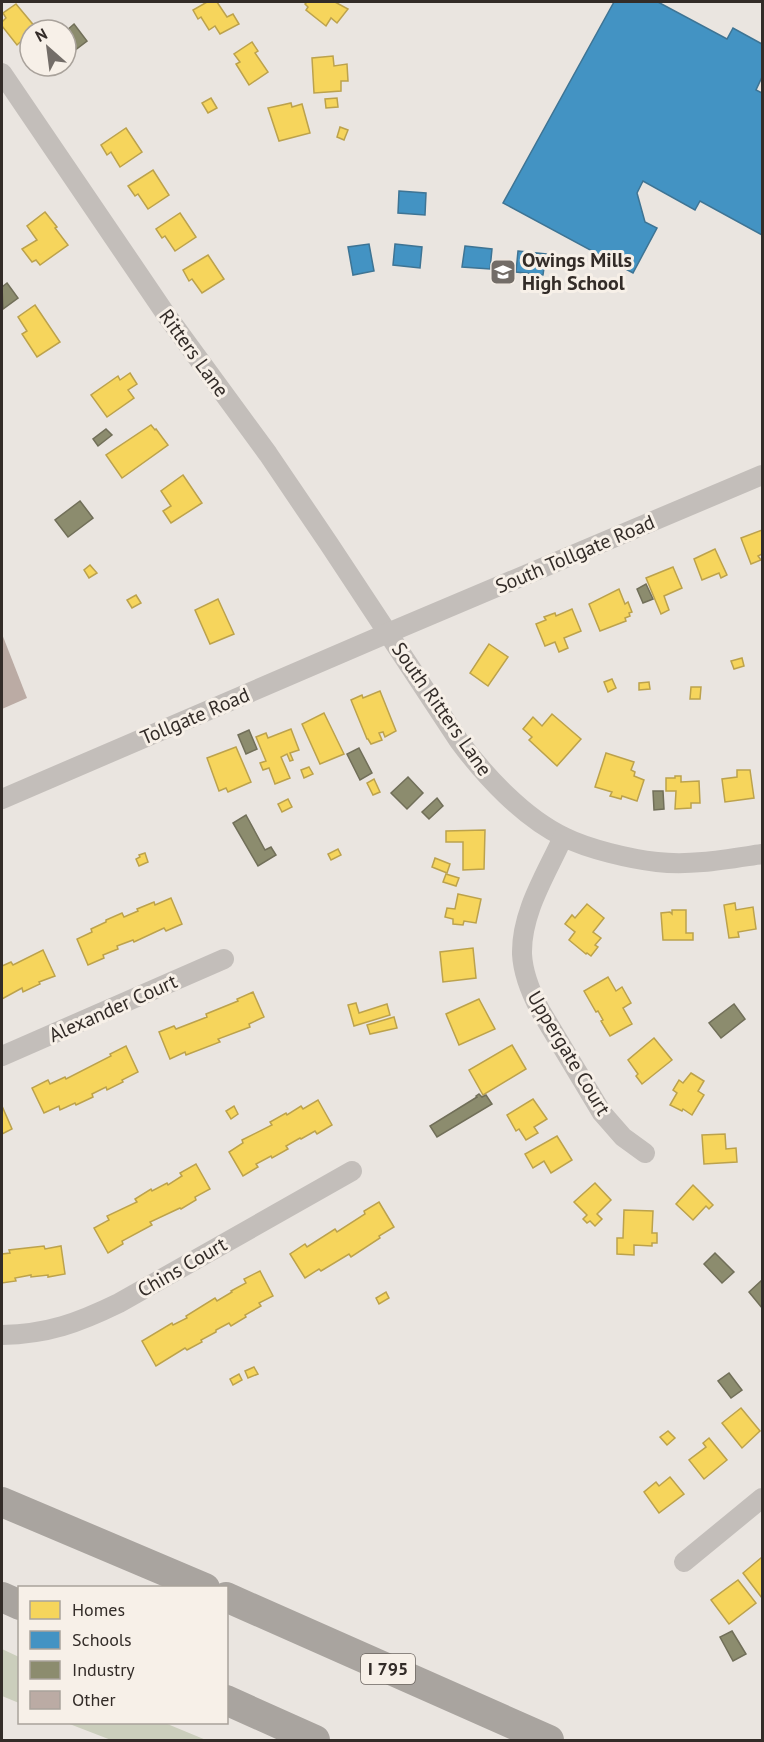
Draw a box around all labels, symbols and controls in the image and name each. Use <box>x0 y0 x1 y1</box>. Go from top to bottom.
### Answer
north arrow <box>18 18 78 78</box>
text: N <box>32 23 50 46</box>
place label: Owings Mills High School <box>522 247 632 296</box>
school or university icon: Owings Mills High School <box>488 257 518 287</box>
street label: Ritters Lane <box>153 304 235 402</box>
street label: South Tollgate Road <box>491 509 659 599</box>
street label: South Ritters Lane <box>386 637 498 781</box>
street label: Tollgate Road <box>137 681 253 751</box>
street label: Alexander Court <box>45 968 181 1048</box>
street label: Uppergate Court <box>522 986 617 1120</box>
street label: Chins Court <box>133 1231 231 1303</box>
legend <box>18 1586 228 1724</box>
text: Homes <box>72 1598 125 1621</box>
text: Schools <box>72 1628 132 1651</box>
road number: I 795 <box>361 1654 415 1684</box>
text: Industry <box>72 1658 135 1681</box>
text: Other <box>72 1688 116 1711</box>

